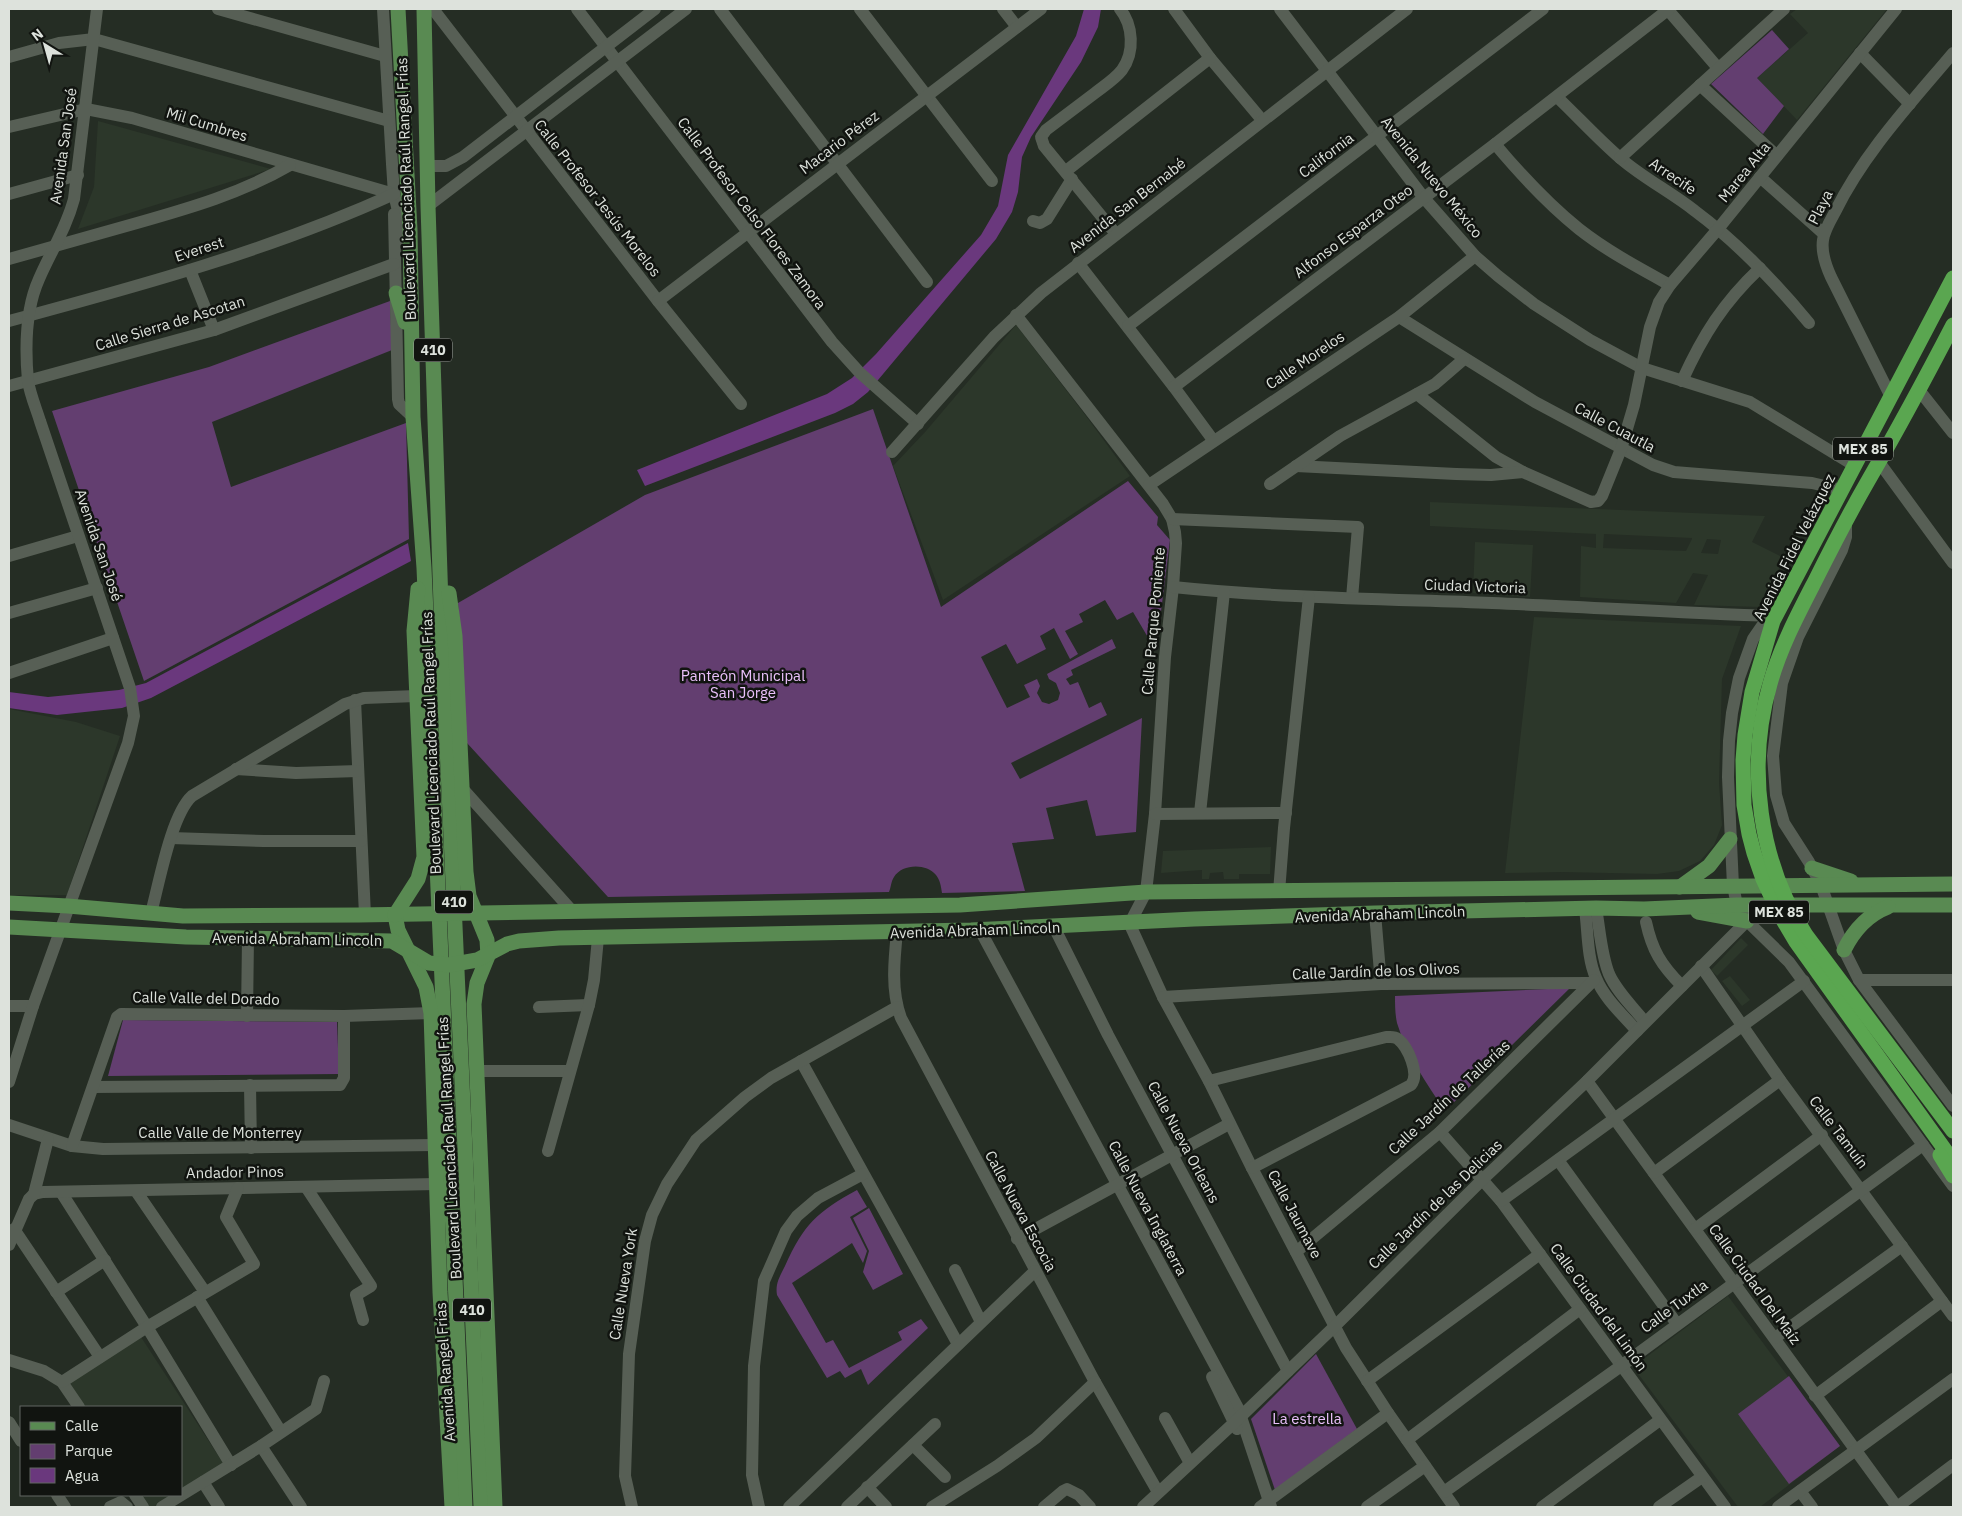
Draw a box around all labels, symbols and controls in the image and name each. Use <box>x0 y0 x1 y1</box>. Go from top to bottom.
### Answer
north arrow <box>20 20 70 70</box>
text: N <box>28 24 47 45</box>
street label: Boulevard Licenciado Raúl Rangel Frías <box>392 57 420 321</box>
street label: Avenida San José <box>45 86 81 206</box>
street label: Mil Cumbres <box>164 103 250 145</box>
street label: Macario Pérez <box>796 106 882 178</box>
street label: Avenida Nuevo México <box>1377 112 1487 242</box>
street label: Calle Profesor Celso Flores Zamora <box>674 113 830 313</box>
street label: Calle Profesor Jesús Morelos <box>531 116 665 280</box>
street label: California <box>1295 128 1357 182</box>
street label: Marea Alta <box>1714 138 1774 206</box>
street label: Avenida San Bernabé <box>1065 153 1189 257</box>
street label: Arrecife <box>1646 153 1700 199</box>
street label: Alfonso Esparza Oteo <box>1290 180 1416 282</box>
street label: Playa <box>1803 186 1837 228</box>
street label: Everest <box>172 232 226 266</box>
street label: Calle Sierra de Ascotan <box>93 291 247 355</box>
street label: Calle Morelos <box>1262 327 1348 393</box>
road number: 410 <box>414 338 452 362</box>
street label: Calle Cuautla <box>1571 398 1659 456</box>
road number: MEX 85 <box>1833 438 1893 460</box>
street label: Avenida Fidel Velázquez <box>1749 470 1839 624</box>
street label: Avenida San José <box>71 486 127 604</box>
street label: Calle Parque Poniente <box>1137 546 1169 696</box>
street label: Ciudad Victoria <box>1424 575 1526 597</box>
street label: Boulevard Licenciado Raúl Rangel Frías <box>417 611 445 875</box>
park label: Panteón Municipal San Jorge <box>681 666 805 702</box>
road number: 410 <box>435 890 473 914</box>
road number: MEX 85 <box>1749 900 1809 924</box>
street label: Avenida Abraham Lincoln <box>1294 902 1466 926</box>
street label: Avenida Abraham Lincoln <box>889 918 1061 942</box>
street label: Avenida Abraham Lincoln <box>212 928 382 950</box>
street label: Calle Jardín de los Olivos <box>1292 959 1460 983</box>
street label: Calle Valle del Dorado <box>132 987 280 1009</box>
street label: Boulevard Licenciado Raúl Rangel Frías <box>433 1016 465 1280</box>
street label: Calle Jardín de Tallerías <box>1384 1036 1514 1158</box>
street label: Calle Nueva Orleans <box>1144 1078 1224 1206</box>
street label: Calle Tamuín <box>1805 1092 1873 1172</box>
street label: Calle Valle de Monterrey <box>138 1123 302 1142</box>
street label: Calle Jardín de las Delicias <box>1364 1135 1506 1273</box>
street label: Calle Nueva Inglaterra <box>1104 1137 1192 1279</box>
street label: Calle Nueva Escocia <box>981 1147 1061 1275</box>
street label: Andador Pinos <box>186 1162 284 1182</box>
street label: Calle Jaumave <box>1264 1166 1326 1262</box>
street label: Calle Ciudad Del Maíz <box>1705 1220 1805 1348</box>
street label: Calle Nueva York <box>605 1227 641 1341</box>
street label: Calle Ciudad del Limón <box>1546 1239 1652 1375</box>
street label: Calle Tuxtla <box>1637 1275 1711 1337</box>
road number: 410 <box>453 1298 491 1322</box>
street label: Avenida Rangel Frías <box>431 1302 459 1442</box>
legend <box>20 1406 182 1496</box>
park label: La estrella <box>1272 1409 1342 1428</box>
text: Calle <box>65 1416 99 1435</box>
text: Parque <box>65 1441 113 1460</box>
text: Agua <box>65 1466 99 1485</box>

